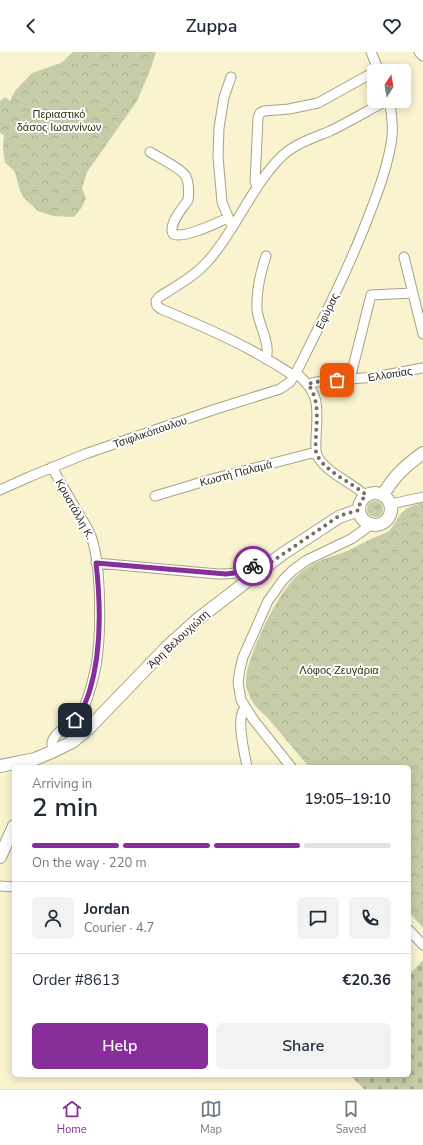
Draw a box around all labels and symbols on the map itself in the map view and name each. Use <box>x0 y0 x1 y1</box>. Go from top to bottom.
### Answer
north arrow <box>367 64 411 108</box>
park label: Περιαστικό δάσος Ιωαννίνων <box>17 107 102 135</box>
street label: Εφύρας <box>312 291 343 332</box>
pin <box>320 363 354 397</box>
street label: Ελλοπίας <box>367 364 413 385</box>
street label: Τσιφλικόπουλου <box>111 413 189 452</box>
street label: Κωστή Παλαμά <box>198 456 275 490</box>
street label: Κρυστάλλη Κ. <box>52 476 97 542</box>
courier <box>233 546 273 586</box>
street label: Άρη Βελουχιώτη <box>144 607 212 672</box>
park label: Λόφος Ζευγάρια <box>299 663 379 678</box>
pin <box>58 703 92 737</box>

